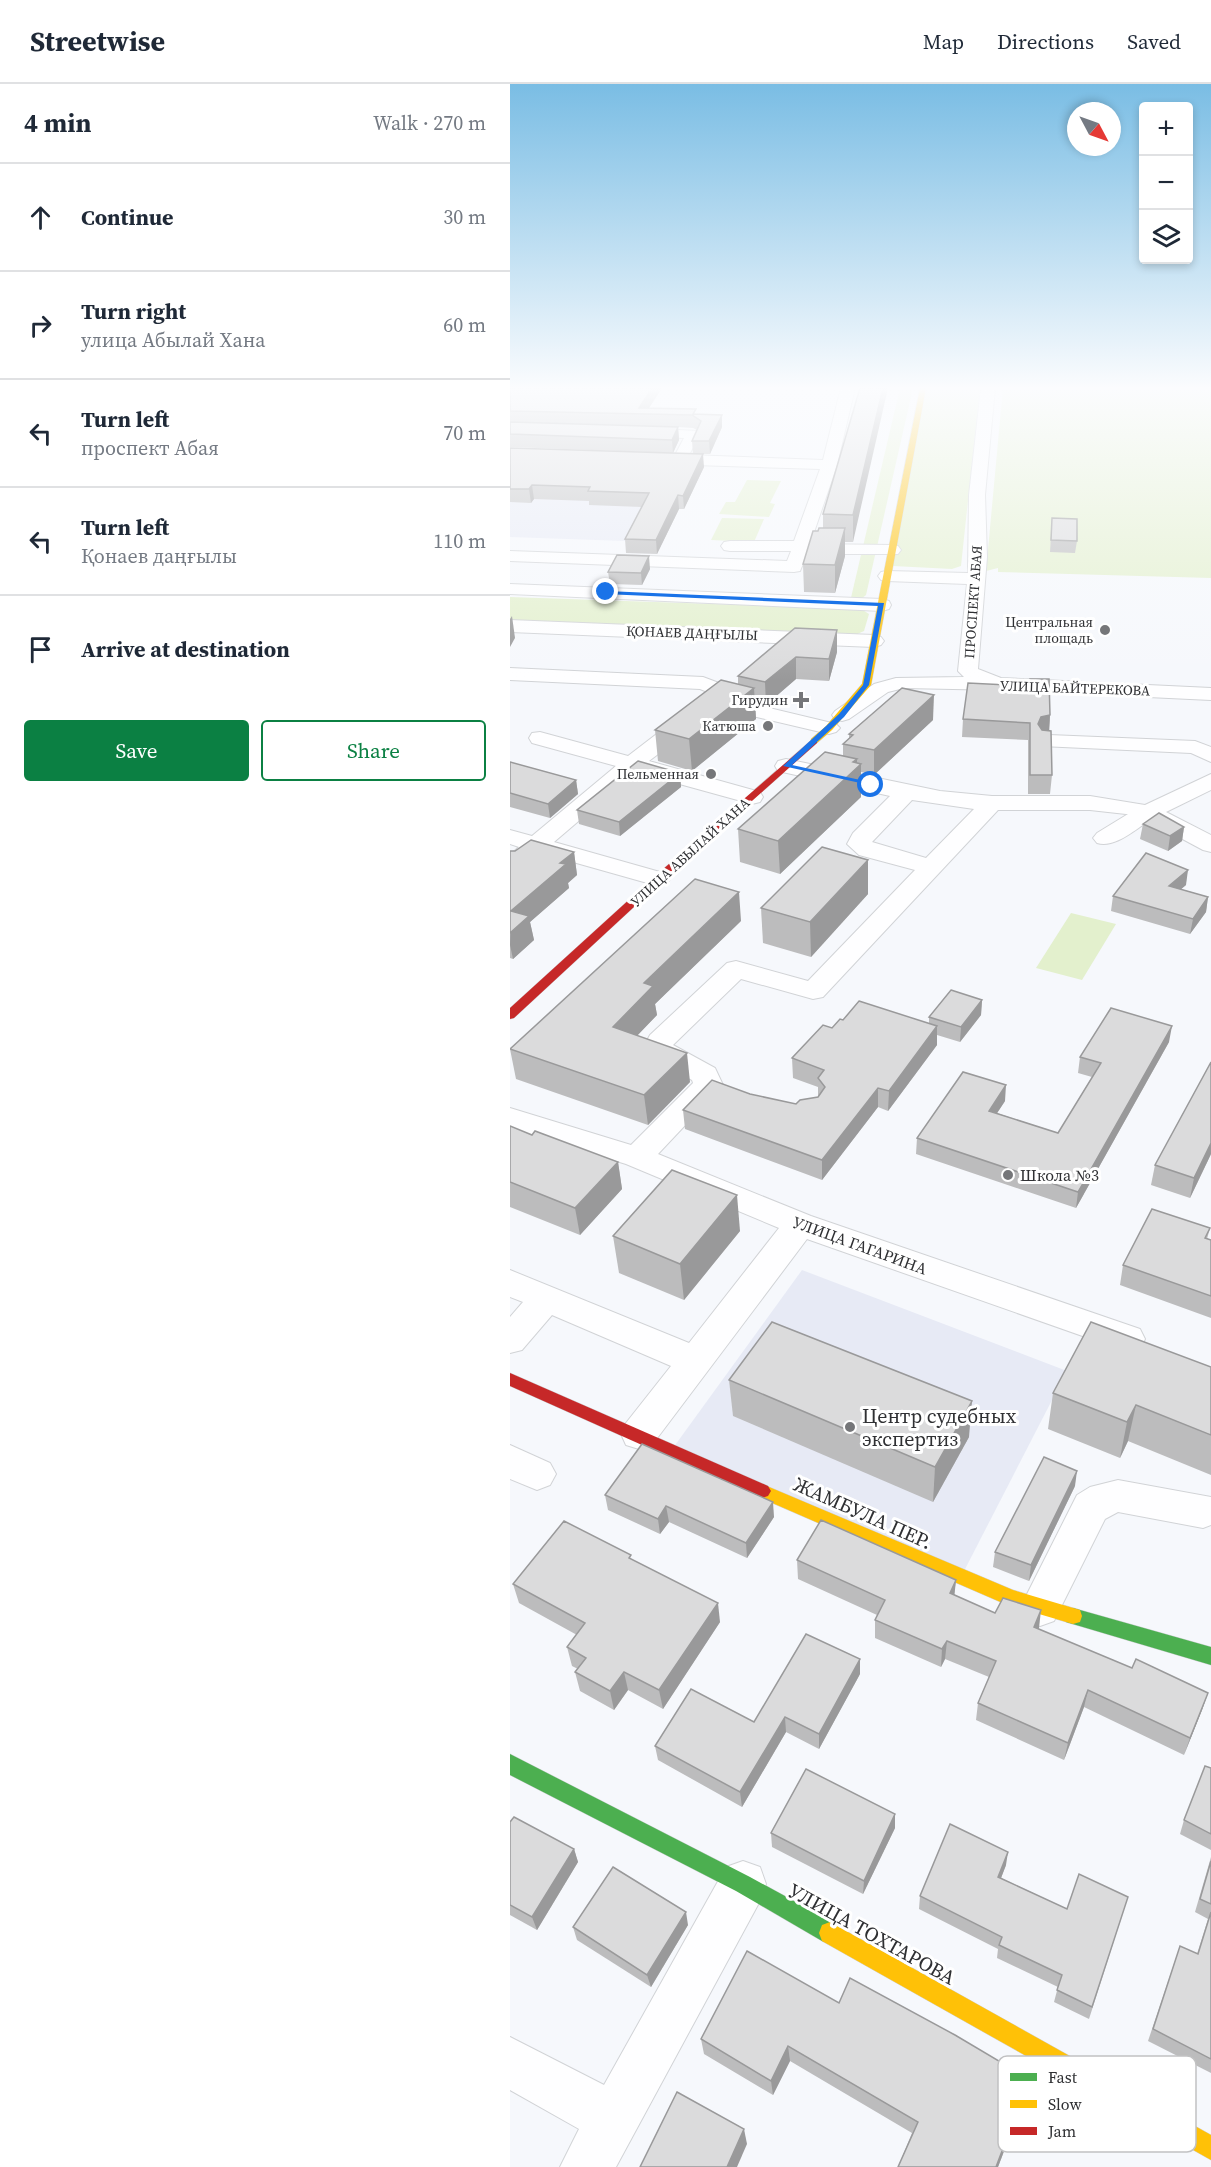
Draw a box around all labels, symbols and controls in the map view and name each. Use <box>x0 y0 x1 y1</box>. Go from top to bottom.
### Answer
text: Streetwise <box>30 22 165 60</box>
text: Map <box>923 27 964 56</box>
text: Directions <box>997 27 1094 56</box>
text: Saved <box>1127 27 1181 56</box>
north arrow <box>1067 102 1121 156</box>
map controls <box>1139 102 1193 264</box>
button: + <box>1139 102 1193 156</box>
text: 4 min <box>24 105 91 141</box>
text: Walk · 270 m <box>373 109 486 137</box>
button: − <box>1139 156 1193 210</box>
icon: ahead <box>24 201 57 234</box>
text: Continue <box>81 202 174 232</box>
text: 30 m <box>443 203 486 231</box>
button: layers <box>1139 210 1193 264</box>
text: Turn right <box>81 296 186 326</box>
icon: right <box>24 309 57 342</box>
text: 60 m <box>443 311 486 339</box>
text: улица Абылай Хана <box>81 326 266 354</box>
text: Turn left <box>81 404 169 434</box>
icon: left <box>24 417 57 450</box>
text: 70 m <box>443 419 486 447</box>
text: проспект Абая <box>81 434 219 462</box>
text: Turn left <box>81 512 169 542</box>
icon: left <box>24 525 57 558</box>
text: 110 m <box>433 527 486 555</box>
text: Қонаев даңғылы <box>81 542 237 570</box>
street label: ПРОСПЕКТ АБАЯ <box>959 545 987 659</box>
route end <box>592 578 618 604</box>
place label: Центральная площадь <box>1005 612 1093 648</box>
street label: ҚОНАЕВ ДАҢҒЫЛЫ <box>626 621 758 645</box>
marker: Центральная площадь <box>1098 623 1112 637</box>
icon: arrive <box>24 633 57 666</box>
text: Arrive at destination <box>81 634 290 664</box>
street label: УЛИЦА БАЙТЕРЕКОВА <box>1000 675 1151 701</box>
place label: Гирудин <box>731 690 788 710</box>
marker: Гирудин <box>792 691 810 709</box>
place label: Катюша <box>702 716 757 736</box>
marker: Катюша <box>761 719 775 733</box>
button: Save <box>24 720 249 781</box>
button: Share <box>261 720 486 781</box>
place label: Пельменная <box>617 764 699 784</box>
marker: Пельменная <box>704 767 718 781</box>
route start <box>857 771 883 797</box>
street label: УЛИЦА АБЫЛАЙ ХАНА <box>626 792 755 911</box>
place label: Школа №3 <box>1020 1164 1099 1186</box>
marker: Школа №3 <box>1001 1168 1015 1182</box>
street label: УЛИЦА ГАГАРИНА <box>790 1210 931 1280</box>
place label: Центр судебных экспертиз <box>862 1402 1017 1453</box>
marker: Центр судебных экспертиз <box>843 1420 857 1434</box>
street label: ЖАМБУЛА ПЕР. <box>789 1470 937 1556</box>
street label: УЛИЦА ТОХТАРОВА <box>783 1876 961 1992</box>
legend <box>998 2056 1196 2152</box>
text: Fast <box>1048 2066 1078 2088</box>
text: Slow <box>1048 2093 1083 2115</box>
text: Jam <box>1047 2120 1076 2142</box>

